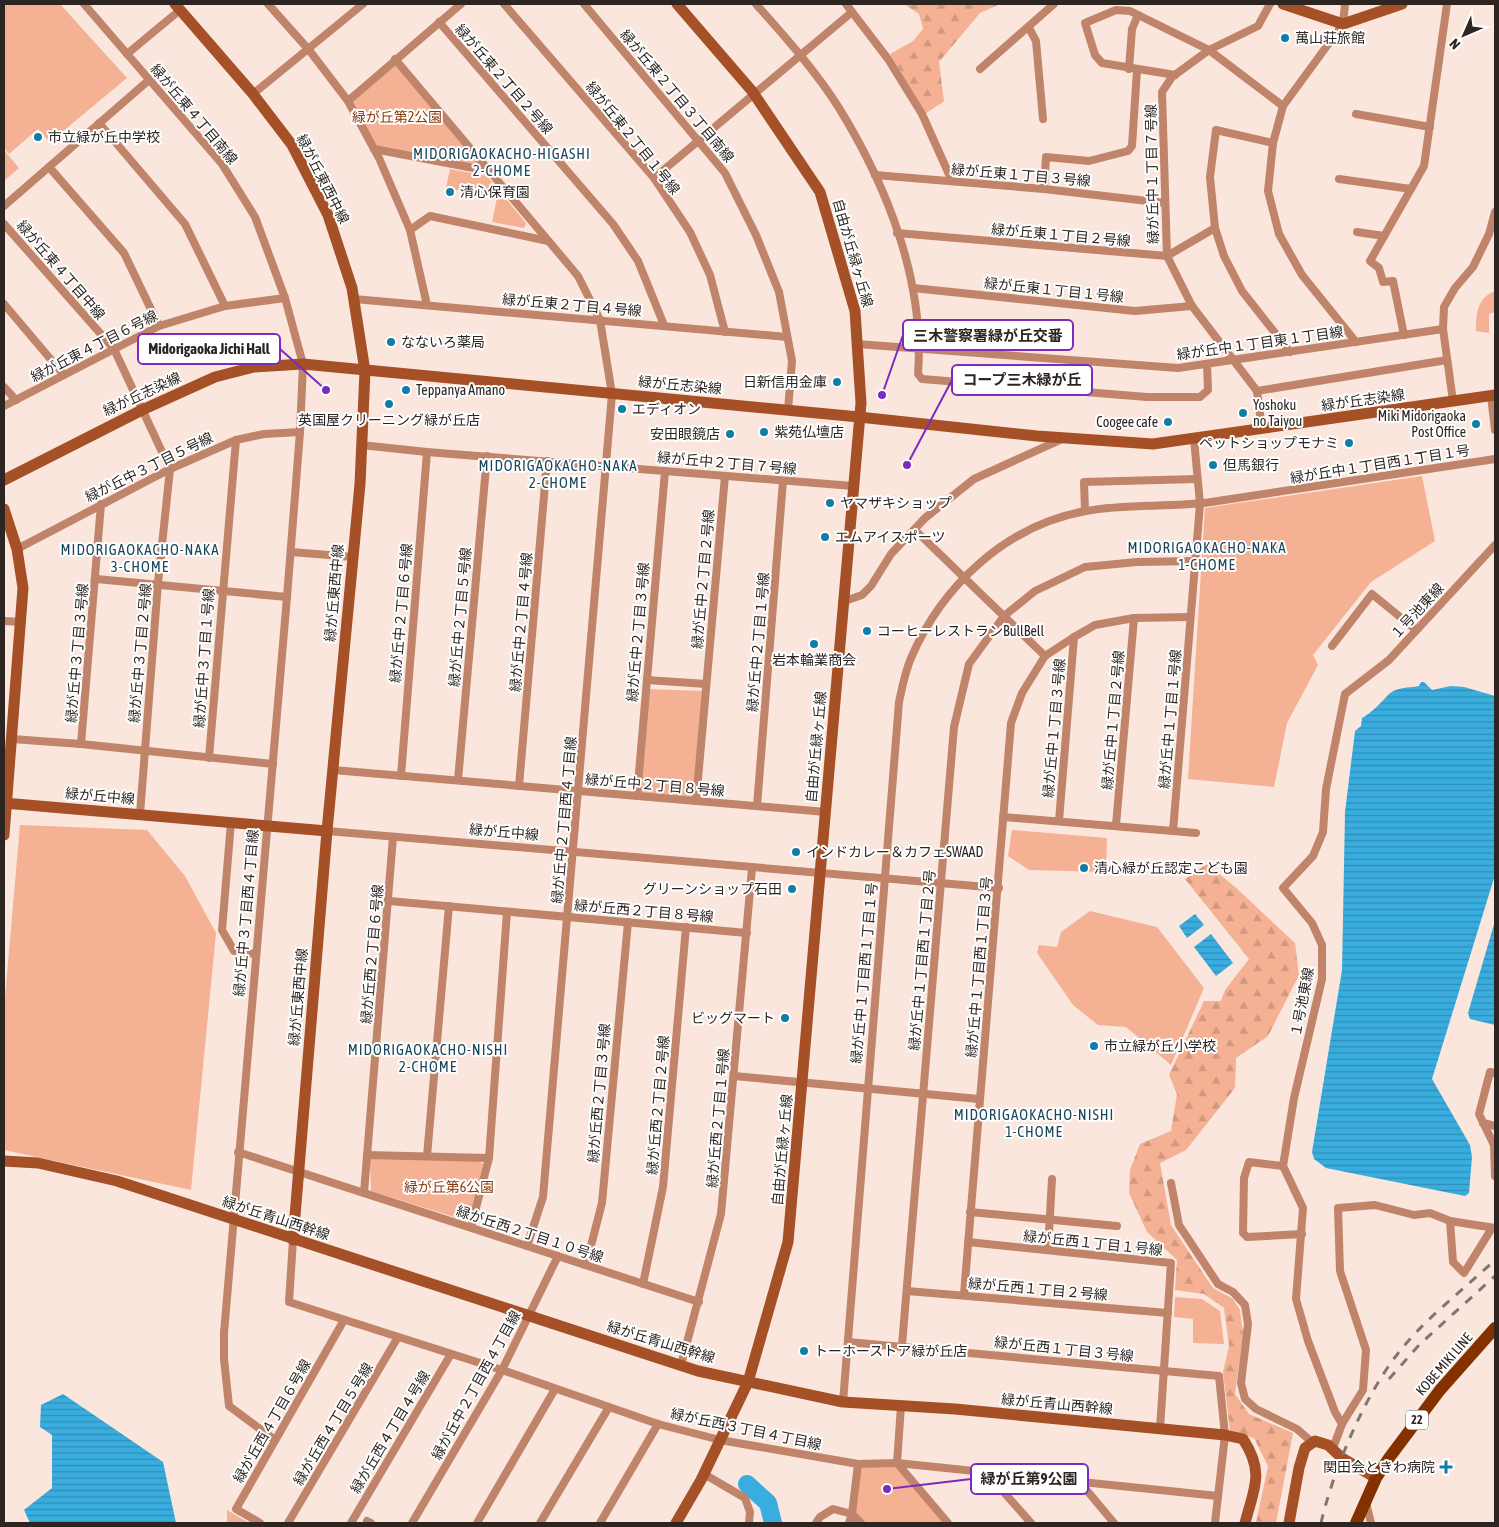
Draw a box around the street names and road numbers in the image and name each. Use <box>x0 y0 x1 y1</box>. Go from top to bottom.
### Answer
street label: 緑が丘東２丁目２号線 <box>452 21 556 137</box>
street label: 緑が丘東２丁目３丁目南線 <box>617 27 737 165</box>
street label: 緑が丘東４丁目南線 <box>147 61 241 167</box>
street label: 緑が丘東２丁目１号線 <box>583 79 683 197</box>
street label: 緑が丘中１丁目７号線 <box>1143 104 1161 244</box>
street label: 緑が丘東西中線 <box>294 132 352 226</box>
street label: 緑が丘東１丁目３号線 <box>951 161 1091 189</box>
street label: 自由が丘緑ヶ丘線 <box>830 197 876 309</box>
street label: 緑が丘東４丁目中線 <box>14 217 108 323</box>
street label: 緑が丘東１丁目２号線 <box>991 221 1131 249</box>
street label: 緑が丘東１丁目１号線 <box>984 275 1124 305</box>
street label: 緑が丘東２丁目４号線 <box>502 291 642 319</box>
street label: 緑が丘東４丁目６号線 <box>28 307 160 385</box>
street label: 緑が丘中１丁目東１丁目線 <box>1176 323 1344 363</box>
street label: 緑が丘志染線 <box>101 369 183 419</box>
street label: 緑が丘志染線 <box>637 373 723 397</box>
street label: 緑が丘志染線 <box>1320 386 1406 414</box>
street label: 緑が丘中３丁目５号線 <box>83 429 215 505</box>
street label: 緑が丘中１丁目西１丁目１号 <box>1289 442 1471 486</box>
street label: 緑が丘中２丁目７号線 <box>657 449 797 477</box>
street label: 緑が丘中２丁目２号線 <box>689 509 717 649</box>
street label: 緑が丘東西中線 <box>322 543 346 643</box>
street label: 緑が丘中２丁目６号線 <box>387 543 415 683</box>
street label: 緑が丘中２丁目５号線 <box>446 547 474 687</box>
street label: 緑が丘中２丁目４号線 <box>507 552 535 692</box>
street label: 緑が丘中２丁目３号線 <box>624 562 652 702</box>
street label: 緑が丘中２丁目１号線 <box>744 572 772 712</box>
street label: １号池東線 <box>1387 580 1447 642</box>
street label: 緑が丘中３丁目３号線 <box>63 583 91 723</box>
street label: 緑が丘中３丁目２号線 <box>126 583 154 723</box>
street label: 緑が丘中３丁目１号線 <box>191 588 217 728</box>
street label: 緑が丘中１丁目１号線 <box>1156 649 1184 789</box>
street label: 緑が丘中１丁目２号線 <box>1099 650 1127 790</box>
street label: 緑が丘中１丁目３号線 <box>1040 658 1068 798</box>
street label: 自由が丘緑ヶ丘線 <box>803 691 829 803</box>
street label: 緑が丘中２丁目西４丁目線 <box>549 736 579 904</box>
street label: 緑が丘中２丁目８号線 <box>585 771 725 799</box>
street label: 緑が丘中線 <box>64 785 136 807</box>
street label: 緑が丘中線 <box>468 821 540 843</box>
street label: 緑が丘中３丁目西４丁目線 <box>231 829 261 997</box>
street label: 緑が丘中１丁目西１丁目２号 <box>906 869 938 1051</box>
street label: 緑が丘中１丁目西１丁目３号 <box>963 876 995 1058</box>
street label: 緑が丘中１丁目西１丁目１号 <box>848 882 880 1064</box>
street label: 緑が丘西２丁目６号線 <box>358 884 386 1024</box>
street label: 緑が丘西２丁目８号線 <box>574 897 714 925</box>
street label: 緑が丘東西中線 <box>286 947 310 1047</box>
street label: １号池東線 <box>1287 966 1317 1038</box>
street label: 緑が丘西２丁目３号線 <box>585 1023 613 1163</box>
street label: 緑が丘西２丁目２号線 <box>644 1035 672 1175</box>
street label: 緑が丘西２丁目１号線 <box>704 1048 732 1188</box>
street label: 自由が丘緑ヶ丘線 <box>769 1094 795 1206</box>
street label: 緑が丘青山西幹線 <box>220 1193 332 1243</box>
street label: 緑が丘西２丁目１０号線 <box>454 1203 606 1265</box>
street label: 緑が丘西１丁目１号線 <box>1023 1228 1163 1258</box>
street label: 緑が丘西１丁目２号線 <box>968 1275 1108 1303</box>
street label: 緑が丘中２丁目西４丁目線 <box>428 1308 524 1462</box>
street label: 緑が丘青山西幹線 <box>605 1318 717 1366</box>
street label: KOBE MIKI LINE <box>1412 1329 1476 1399</box>
street label: 緑が丘西１丁目３号線 <box>994 1334 1134 1364</box>
street label: 緑が丘西４丁目６号線 <box>230 1356 314 1486</box>
street label: 緑が丘西４丁目５号線 <box>290 1360 376 1488</box>
street label: 緑が丘西４丁目４号線 <box>347 1368 433 1496</box>
street label: 緑が丘青山西幹線 <box>1001 1391 1113 1417</box>
street label: 緑が丘西３丁目４丁目線 <box>669 1405 823 1453</box>
road number: 22 <box>1406 1410 1428 1430</box>

